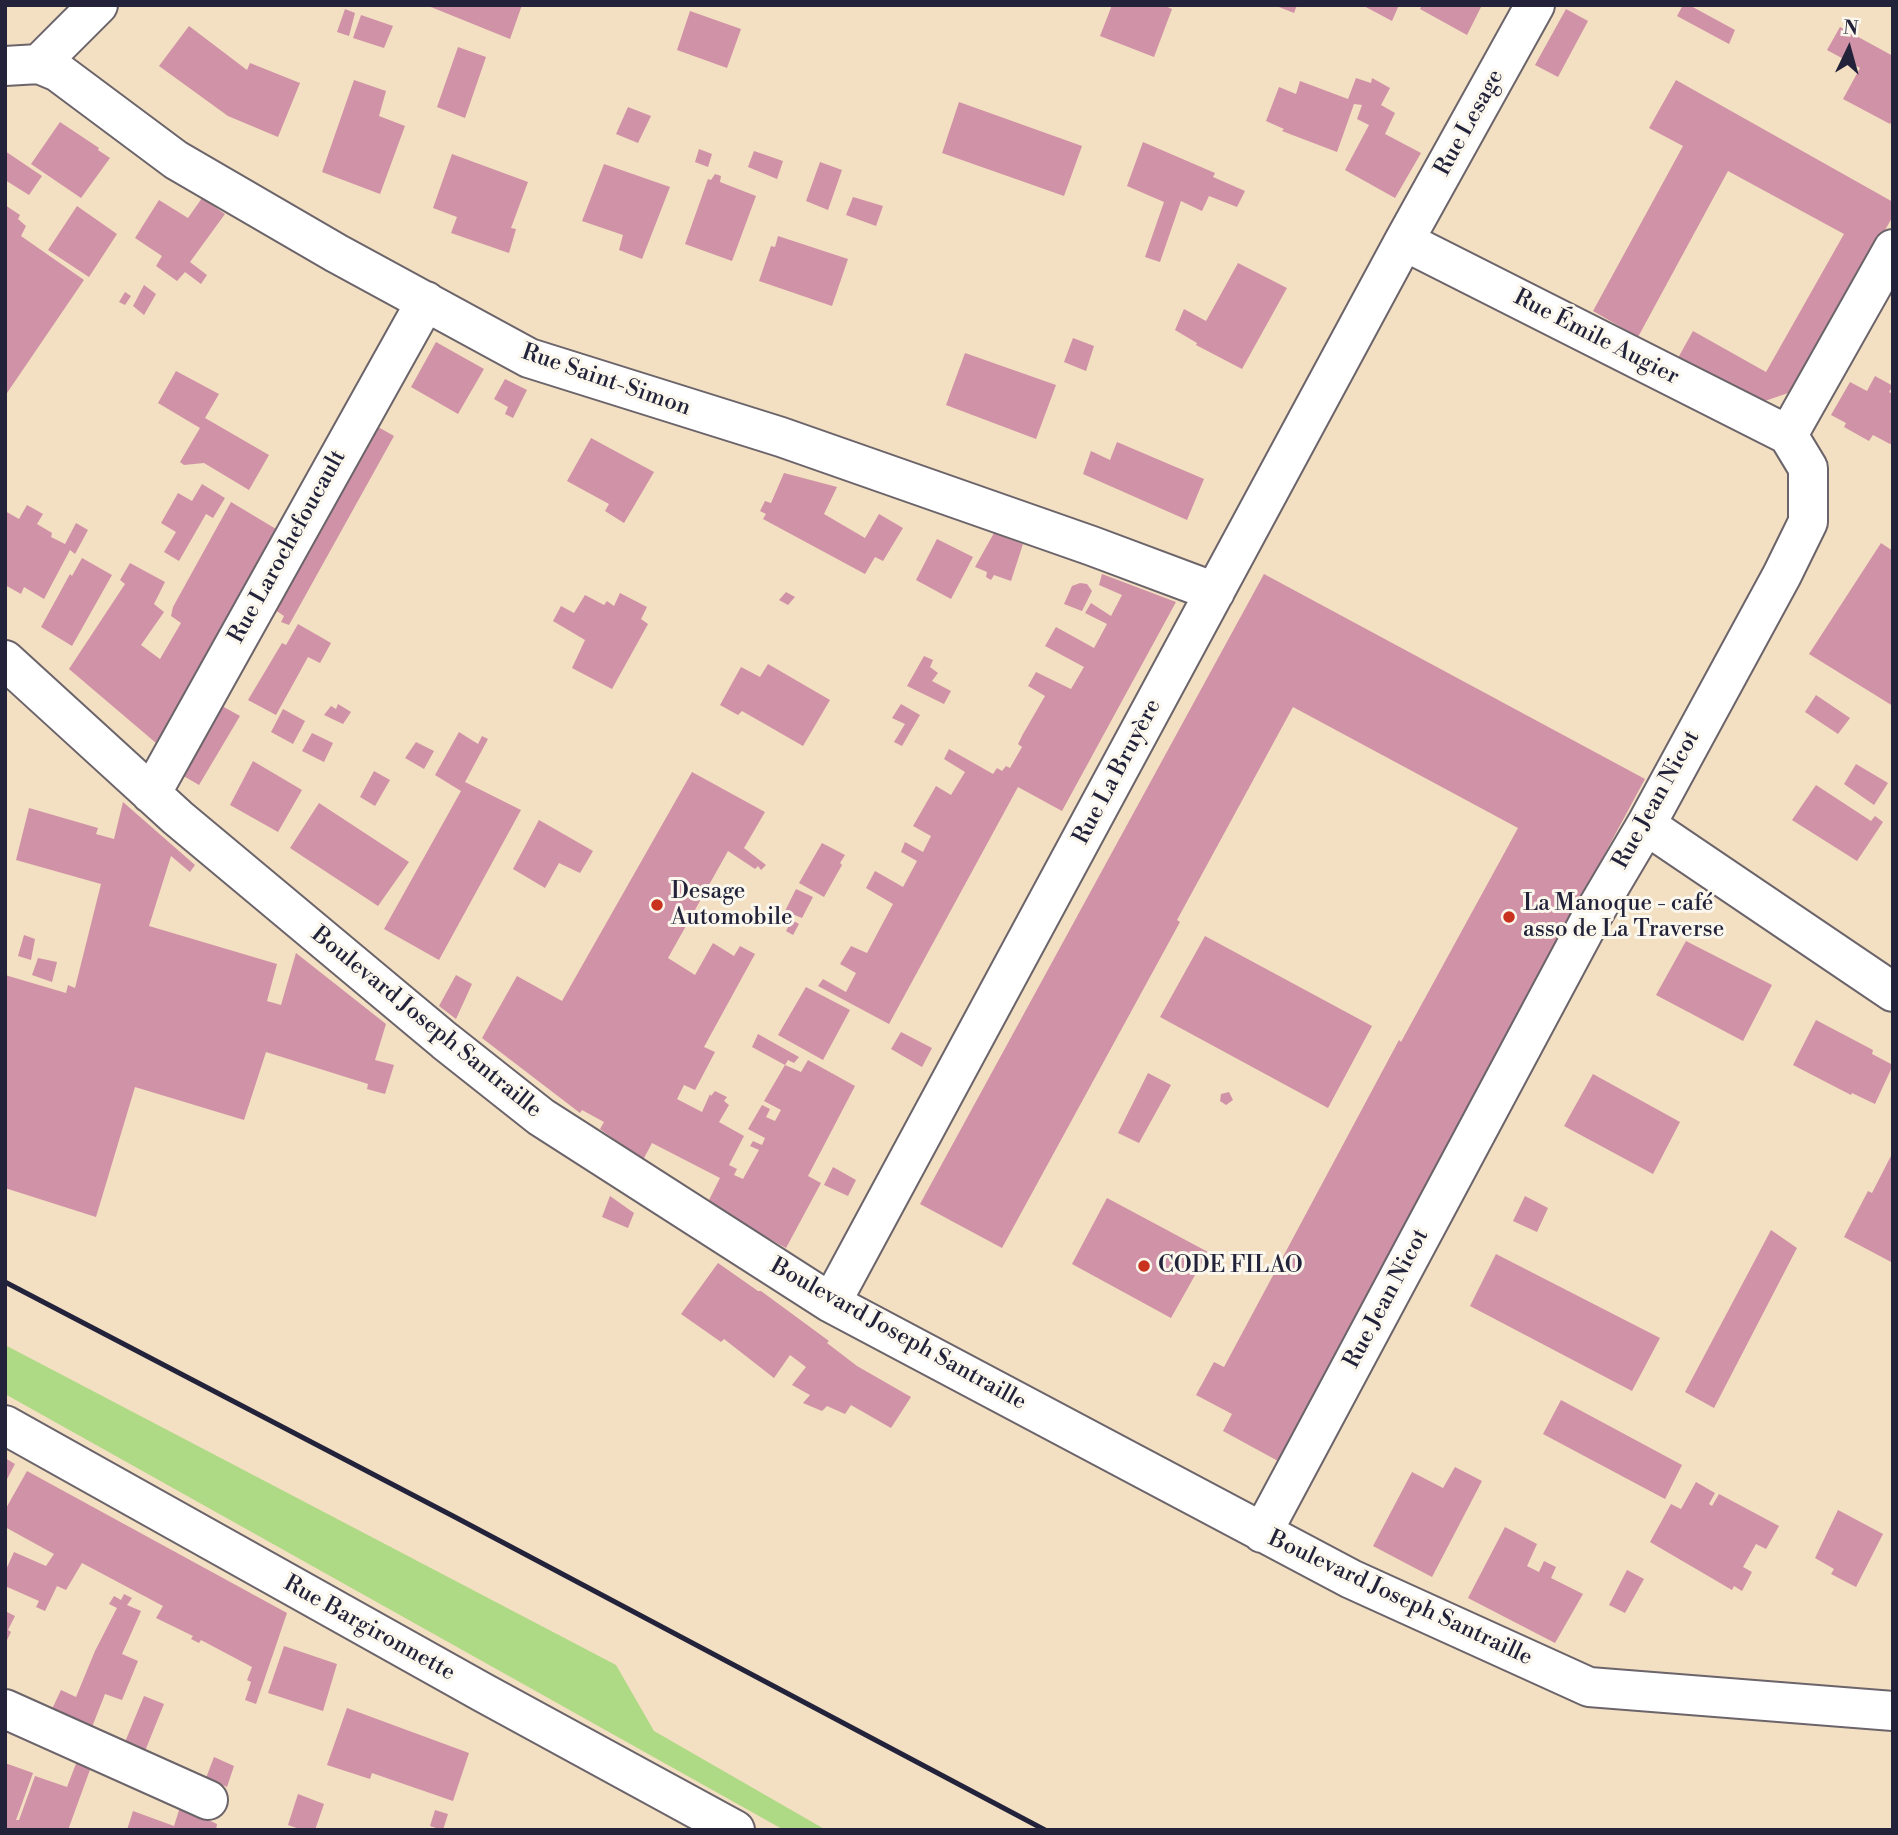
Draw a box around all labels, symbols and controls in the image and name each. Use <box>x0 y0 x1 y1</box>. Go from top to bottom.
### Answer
north arrow <box>1814 14 1884 84</box>
text: N <box>1842 15 1859 41</box>
street label: Rue Lesage <box>1430 65 1510 181</box>
street label: Rue Émile Augier <box>1509 284 1683 392</box>
street label: Rue Saint-Simon <box>518 339 694 423</box>
street label: Rue Larochefoucault <box>223 446 353 648</box>
street label: Rue La Bruyère <box>1068 695 1168 849</box>
street label: Rue Jean Nicot <box>1608 726 1706 874</box>
place label: Desage Automobile <box>671 878 793 932</box>
place label: La Manoque - café asso de La Traverse <box>1523 890 1724 944</box>
marker: Desage Automobile <box>649 897 665 913</box>
marker: La Manoque - café asso de La Traverse <box>1501 909 1517 925</box>
street label: Boulevard Joseph Santraille <box>305 922 547 1124</box>
street label: Rue Jean Nicot <box>1339 1224 1435 1374</box>
place label: CODE FILAO <box>1158 1252 1303 1280</box>
street label: Boulevard Joseph Santraille <box>765 1253 1031 1417</box>
marker: CODE FILAO <box>1136 1258 1152 1274</box>
street label: Boulevard Joseph Santraille <box>1264 1526 1536 1672</box>
street label: Rue Bargironnette <box>278 1570 460 1688</box>

